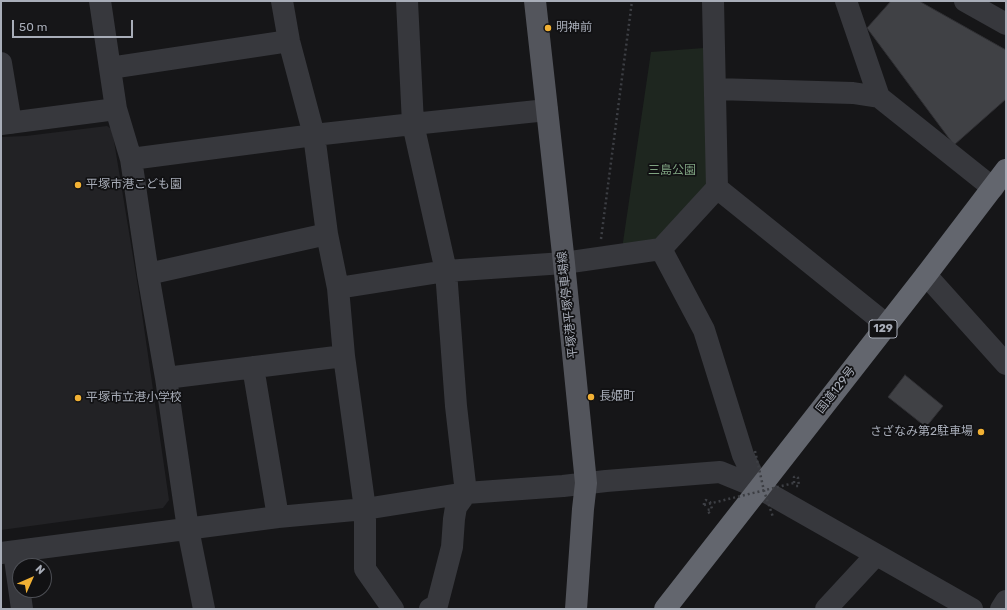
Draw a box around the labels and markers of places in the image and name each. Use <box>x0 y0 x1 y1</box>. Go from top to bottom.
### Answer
place label: 明神前 <box>556 21 592 35</box>
marker: 明神前 <box>543 23 553 33</box>
place label: 平塚市港こども園 <box>86 178 182 192</box>
marker: 平塚市港こども園 <box>73 180 83 190</box>
place label: 長姫町 <box>599 390 635 404</box>
place label: 平塚市立港小学校 <box>86 391 182 405</box>
marker: 長姫町 <box>586 392 596 402</box>
marker: 平塚市立港小学校 <box>73 393 83 403</box>
place label: さざなみ第2駐車場 <box>870 425 973 439</box>
marker: さざなみ第2駐車場 <box>976 427 986 437</box>

